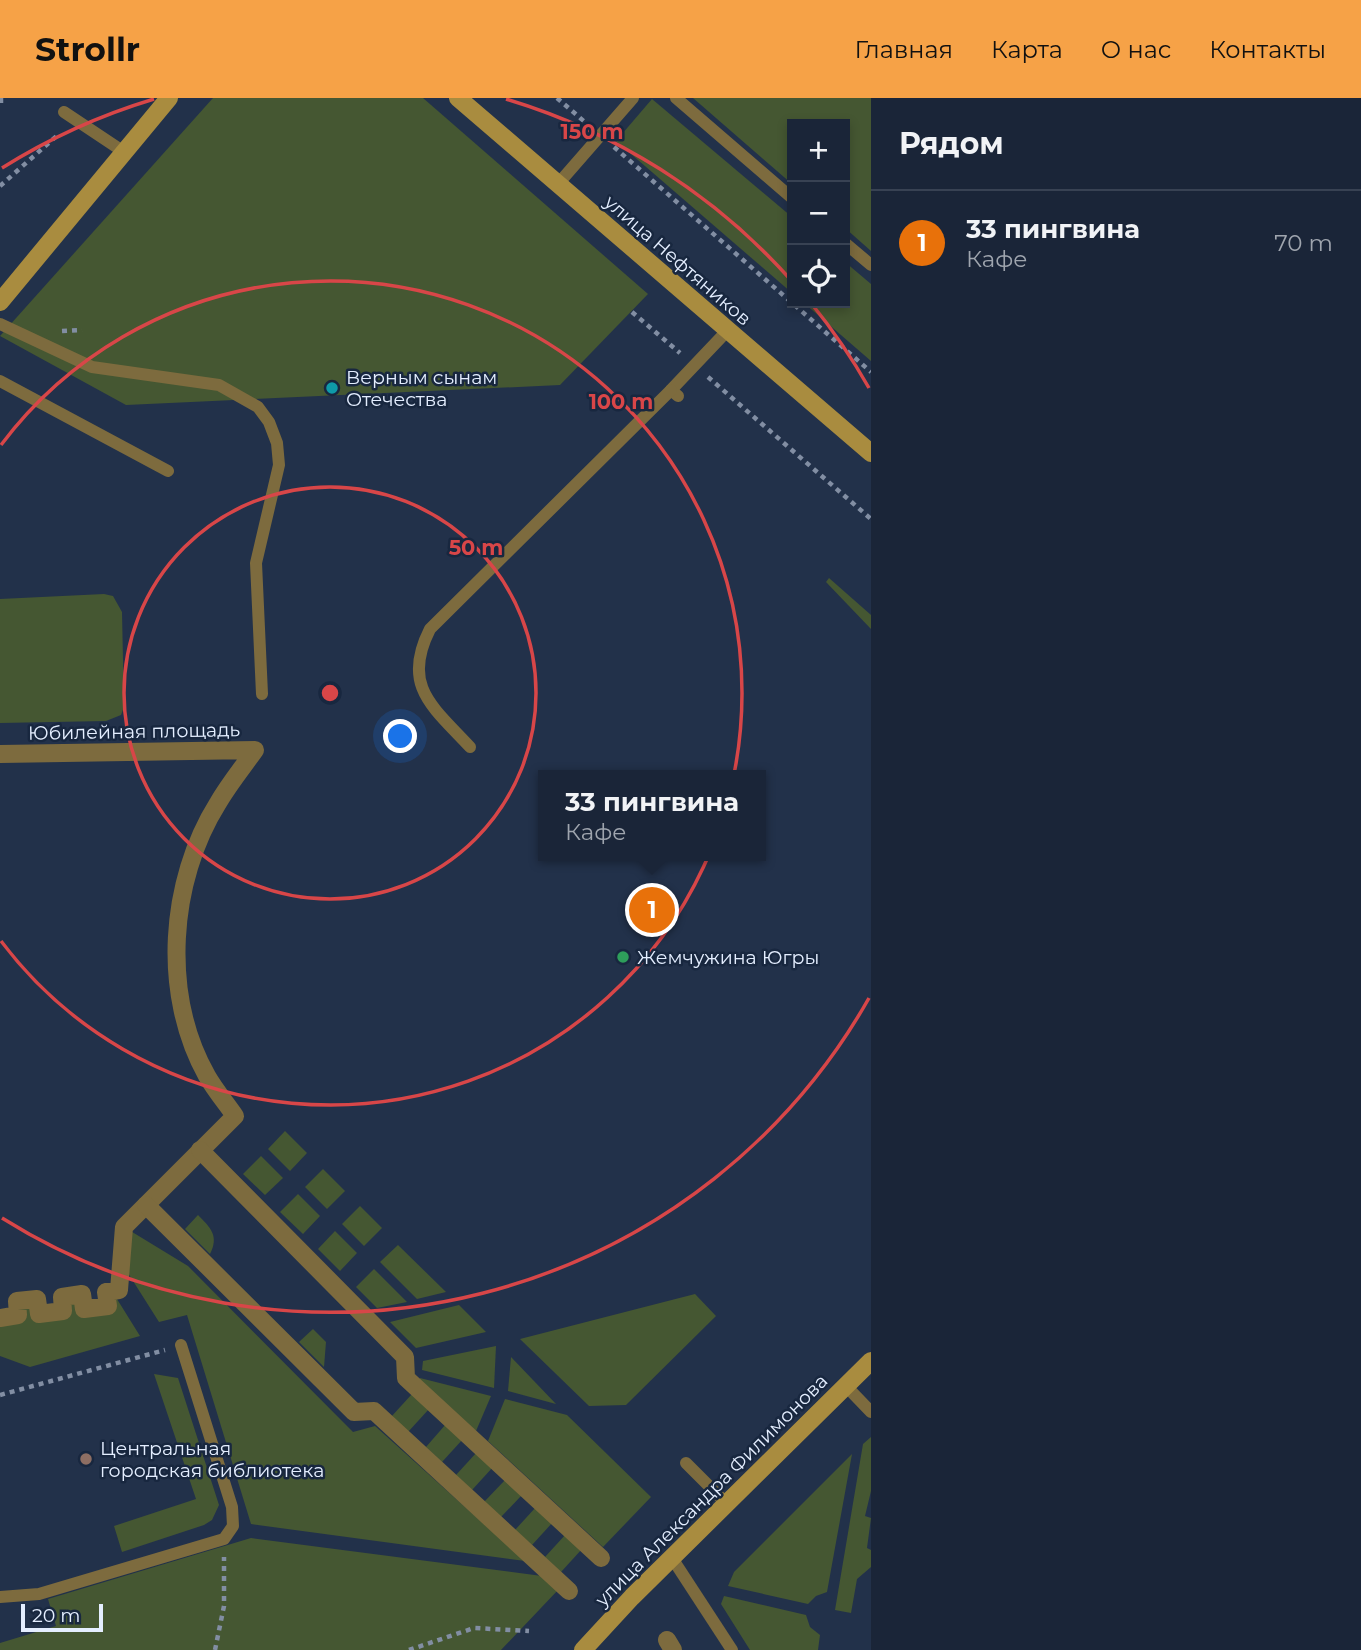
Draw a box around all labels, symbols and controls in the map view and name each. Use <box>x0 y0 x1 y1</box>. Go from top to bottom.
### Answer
text: Strollr <box>35 29 140 69</box>
text: Главная <box>855 35 953 64</box>
text: Карта <box>991 35 1063 64</box>
text: О нас <box>1101 35 1171 64</box>
text: Контакты <box>1209 35 1326 64</box>
text: 150 m <box>561 119 623 144</box>
map controls <box>787 119 850 308</box>
button: + <box>787 119 850 182</box>
text: Рядом <box>899 125 1004 162</box>
button: − <box>787 182 850 245</box>
street label: улица Нефтяников <box>599 190 756 330</box>
text: 33 пингвина <box>966 213 1140 245</box>
text: 1 <box>917 229 927 257</box>
text: 70 m <box>1274 229 1333 257</box>
button: locate <box>787 245 850 308</box>
text: Кафе <box>966 245 1027 273</box>
place label: Верным сынам Отечества <box>346 366 497 411</box>
marker: Верным сынам Отечества <box>324 380 340 396</box>
text: 100 m <box>589 389 653 414</box>
text: 50 m <box>449 535 503 560</box>
centre of rings <box>318 681 342 705</box>
street label: Юбилейная площадь <box>28 718 241 745</box>
your location <box>383 719 417 753</box>
popup <box>538 770 766 861</box>
text: 33 пингвина <box>565 786 739 818</box>
text: Кафе <box>565 818 626 846</box>
pin: 1 <box>629 884 675 936</box>
place label: Жемчужина Югры <box>637 946 819 969</box>
marker: Жемчужина Югры <box>615 949 631 965</box>
street label: улица Александра Филимонова <box>590 1369 832 1612</box>
place label: Центральная городская библиотека <box>100 1437 324 1482</box>
marker: Центральная городская библиотека <box>78 1451 94 1467</box>
scale bar <box>21 1601 103 1633</box>
text: 20 m <box>32 1604 80 1627</box>

